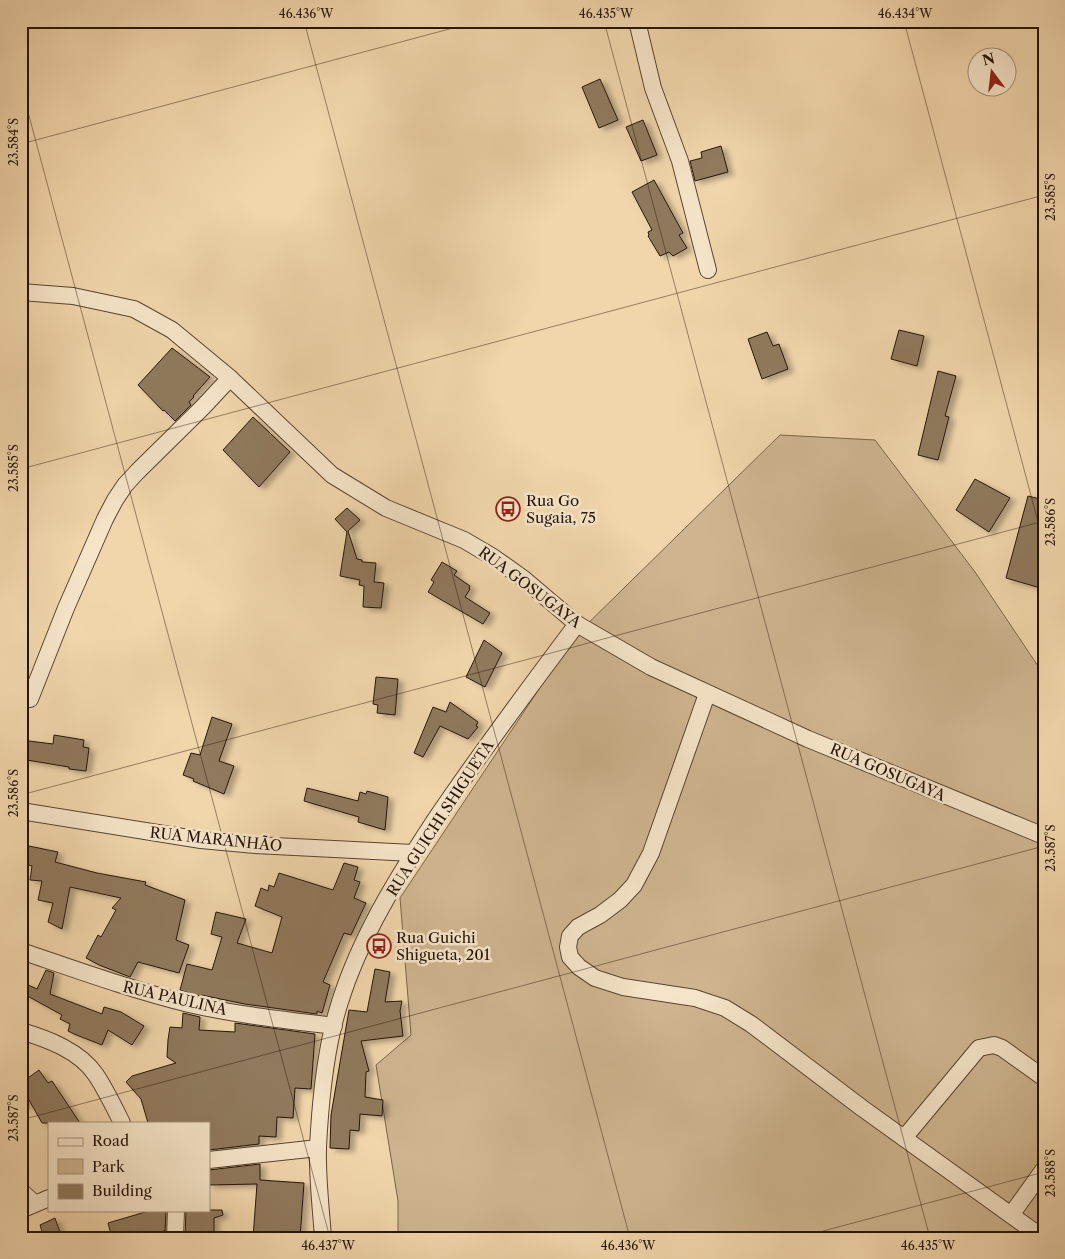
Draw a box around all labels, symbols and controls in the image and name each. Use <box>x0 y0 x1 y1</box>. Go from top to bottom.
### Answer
text: 46.436°W <box>279 6 334 21</box>
text: 46.435°W <box>579 6 634 21</box>
text: 46.434°W <box>878 6 933 21</box>
north arrow <box>968 48 1018 98</box>
text: N <box>980 49 997 70</box>
text: 23.584°S <box>6 118 21 166</box>
text: 23.585°S <box>1043 173 1058 221</box>
text: 23.585°S <box>6 444 21 492</box>
place label: Rua Go Sugaia, 75 <box>526 491 596 527</box>
bus stop icon: Rua Go Sugaia, 75 <box>495 496 521 522</box>
text: 23.586°S <box>1043 498 1058 546</box>
street label: RUA GOSUGAYA <box>475 542 586 632</box>
street label: RUA GUICHI SHIGUETA <box>382 736 498 900</box>
street label: RUA GOSUGAYA <box>827 739 950 805</box>
text: 23.586°S <box>6 769 21 817</box>
street label: RUA MARANHÃO <box>149 823 283 855</box>
text: 23.587°S <box>1043 824 1058 872</box>
place label: Rua Guichi Shigueta, 201 <box>396 928 491 964</box>
bus stop icon: Rua Guichi Shigueta, 201 <box>366 933 392 959</box>
street label: RUA PAULINA <box>121 977 230 1019</box>
text: 23.587°S <box>6 1094 21 1142</box>
legend <box>48 1122 210 1212</box>
text: Road <box>92 1131 129 1150</box>
text: 23.588°S <box>1043 1149 1058 1197</box>
text: Park <box>92 1157 126 1176</box>
text: Building <box>92 1181 152 1200</box>
text: 46.437°W <box>301 1238 356 1253</box>
text: 46.436°W <box>601 1238 656 1253</box>
text: 46.435°W <box>901 1238 956 1253</box>

